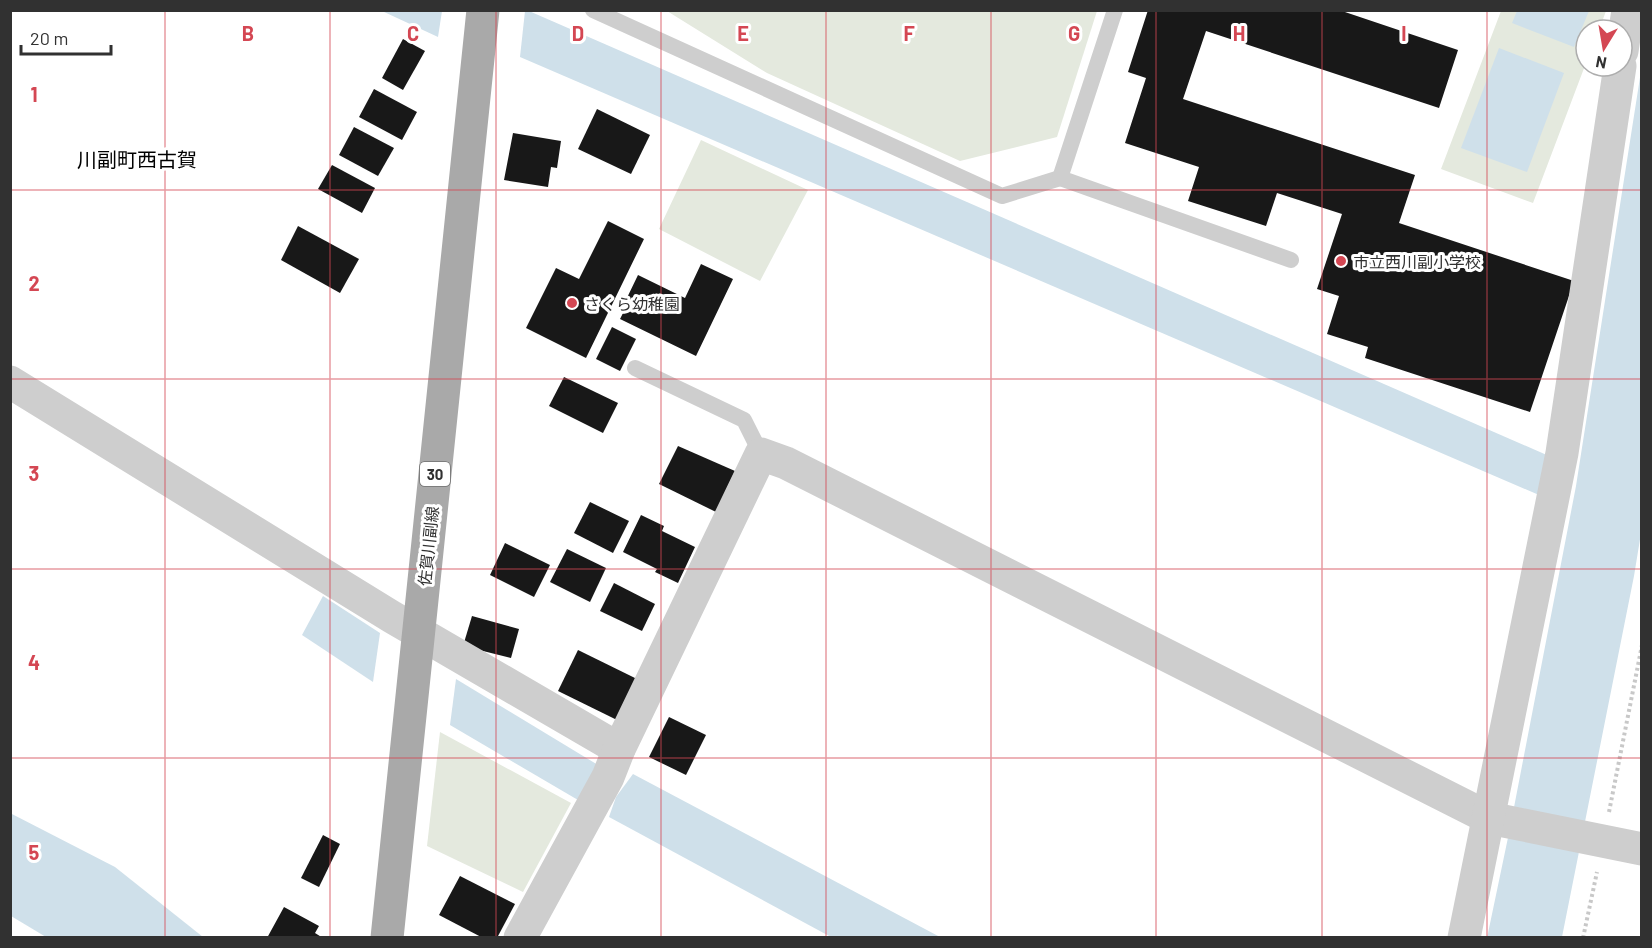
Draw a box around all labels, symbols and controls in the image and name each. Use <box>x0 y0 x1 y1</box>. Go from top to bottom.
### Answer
scale bar <box>21 18 111 56</box>
north arrow <box>1574 18 1634 78</box>
text: B <box>242 21 254 45</box>
text: C <box>407 21 419 45</box>
text: D <box>572 21 584 45</box>
text: E <box>737 21 749 45</box>
text: F <box>903 21 915 45</box>
text: G <box>1068 21 1080 45</box>
text: H <box>1233 21 1245 45</box>
text: I <box>1401 21 1407 45</box>
text: 20 m <box>30 27 68 49</box>
text: N <box>1594 53 1608 74</box>
text: 1 <box>30 82 38 106</box>
district label: 川副町西古賀 <box>77 147 197 171</box>
place label: 市立西川副小学校 <box>1353 252 1481 271</box>
marker: 市立西川副小学校 <box>1334 254 1348 268</box>
text: 2 <box>28 271 40 295</box>
place label: さくら幼稚園 <box>584 294 680 313</box>
marker: さくら幼稚園 <box>565 296 579 310</box>
text: 3 <box>29 461 39 485</box>
road number: 30 <box>420 462 450 486</box>
street label: 佐賀川副線 <box>414 505 442 587</box>
text: 4 <box>28 650 40 674</box>
text: 5 <box>29 840 40 864</box>

